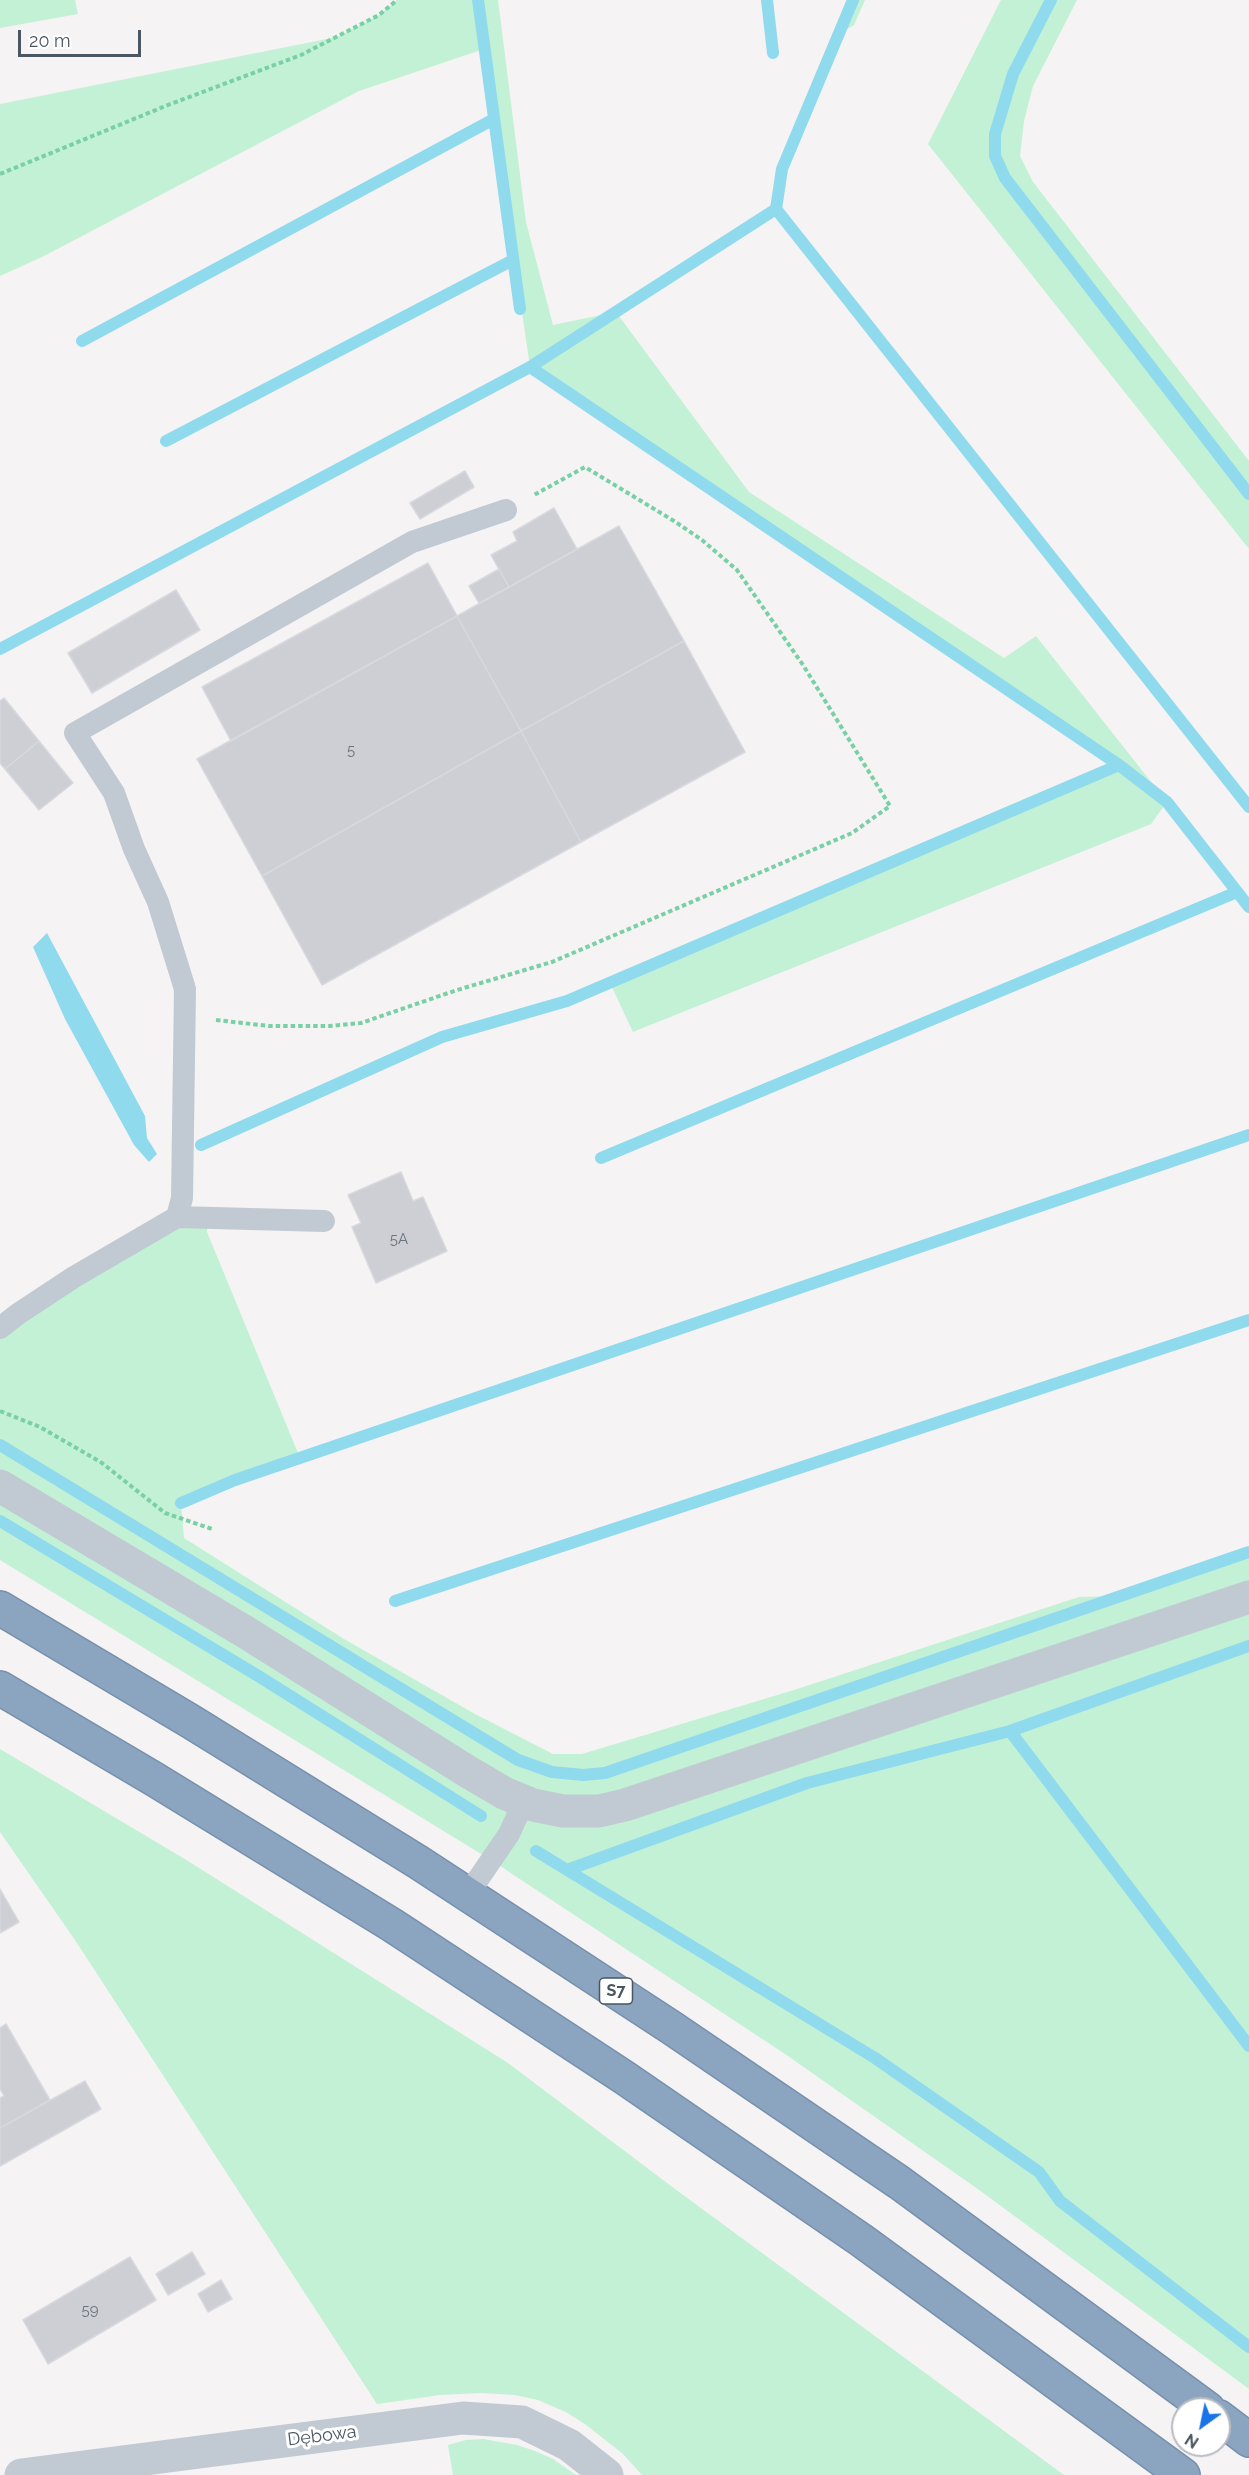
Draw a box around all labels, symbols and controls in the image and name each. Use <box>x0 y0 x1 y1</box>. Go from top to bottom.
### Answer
scale bar <box>21 18 144 56</box>
text: 20 m <box>29 30 71 51</box>
house number: 5 <box>347 741 355 759</box>
house number: 5A <box>390 1230 408 1248</box>
road number: S7 <box>600 1978 632 2004</box>
house number: 59 <box>82 2301 98 2319</box>
north arrow <box>1171 2397 1231 2457</box>
street label: Dębowa <box>286 2421 358 2451</box>
text: N <box>1182 2430 1202 2452</box>

